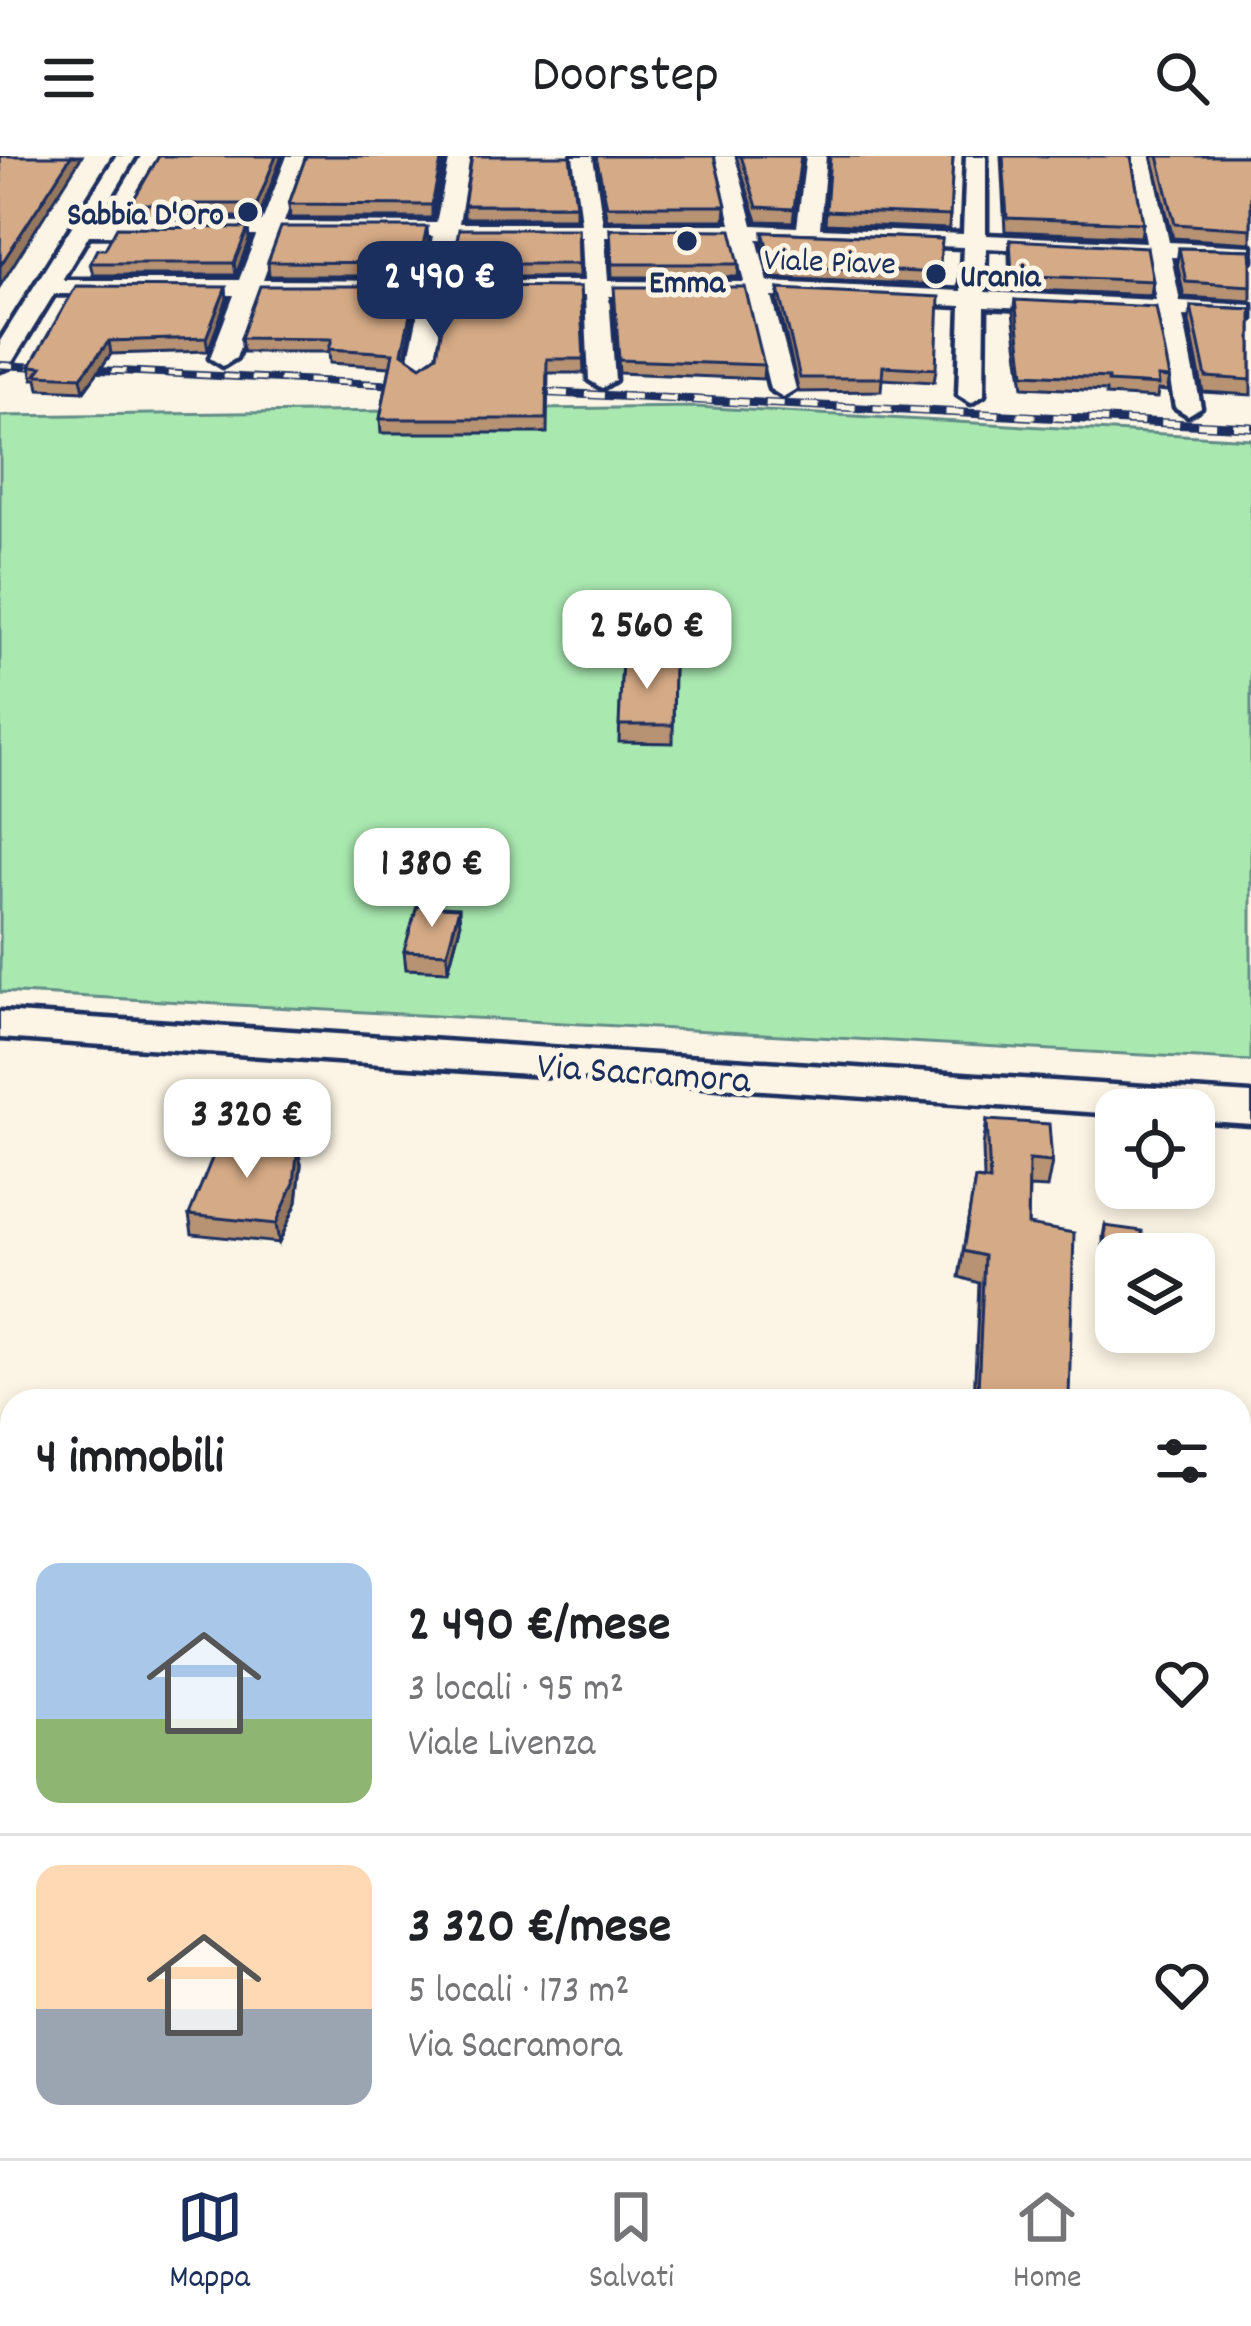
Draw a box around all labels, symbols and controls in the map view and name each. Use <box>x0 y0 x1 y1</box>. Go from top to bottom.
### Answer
text: Doorstep <box>532 40 719 117</box>
icon: menu <box>36 45 102 111</box>
icon: search <box>1149 45 1215 111</box>
place label: Sabbia D'Oro <box>67 194 224 241</box>
marker: Sabbia D'Oro <box>235 199 261 225</box>
marker: Emma <box>674 228 700 254</box>
street label: Viale Piave <box>763 239 897 290</box>
pin: 2 490 € <box>329 241 551 343</box>
text: 2 490 € <box>384 252 496 307</box>
place label: Urania <box>960 256 1042 303</box>
marker: Urania <box>923 261 949 287</box>
place label: Emma <box>649 262 726 309</box>
pin: 2 560 € <box>536 590 758 692</box>
text: 2 560 € <box>589 601 705 656</box>
pin: 1 380 € <box>321 828 543 930</box>
text: 1 380 € <box>381 839 483 894</box>
street label: Via Sacramora <box>535 1042 753 1111</box>
pin: 3 320 € <box>136 1079 358 1181</box>
map controls <box>1095 1089 1215 1353</box>
button: locate <box>1095 1089 1215 1209</box>
text: 3 320 € <box>191 1090 303 1145</box>
button: layers <box>1095 1233 1215 1353</box>
text: 4 immobili <box>36 1425 224 1497</box>
icon: filters <box>1149 1428 1215 1494</box>
text: 2 490 €/mese <box>408 1592 670 1664</box>
icon: home <box>132 1611 276 1755</box>
icon: heart <box>1149 1650 1215 1716</box>
text: 3 locali · 95 m² <box>408 1664 624 1719</box>
text: Viale Livenza <box>408 1719 595 1774</box>
text: 3 320 €/mese <box>408 1894 671 1966</box>
icon: home <box>132 1913 276 2057</box>
icon: heart <box>1149 1952 1215 2018</box>
text: 5 locali · 173 m² <box>408 1966 630 2021</box>
text: Via Sacramora <box>408 2021 622 2076</box>
tab: Mappa <box>169 2184 250 2303</box>
tab: Salvati <box>589 2184 674 2303</box>
tab: Home <box>1013 2184 1082 2303</box>

